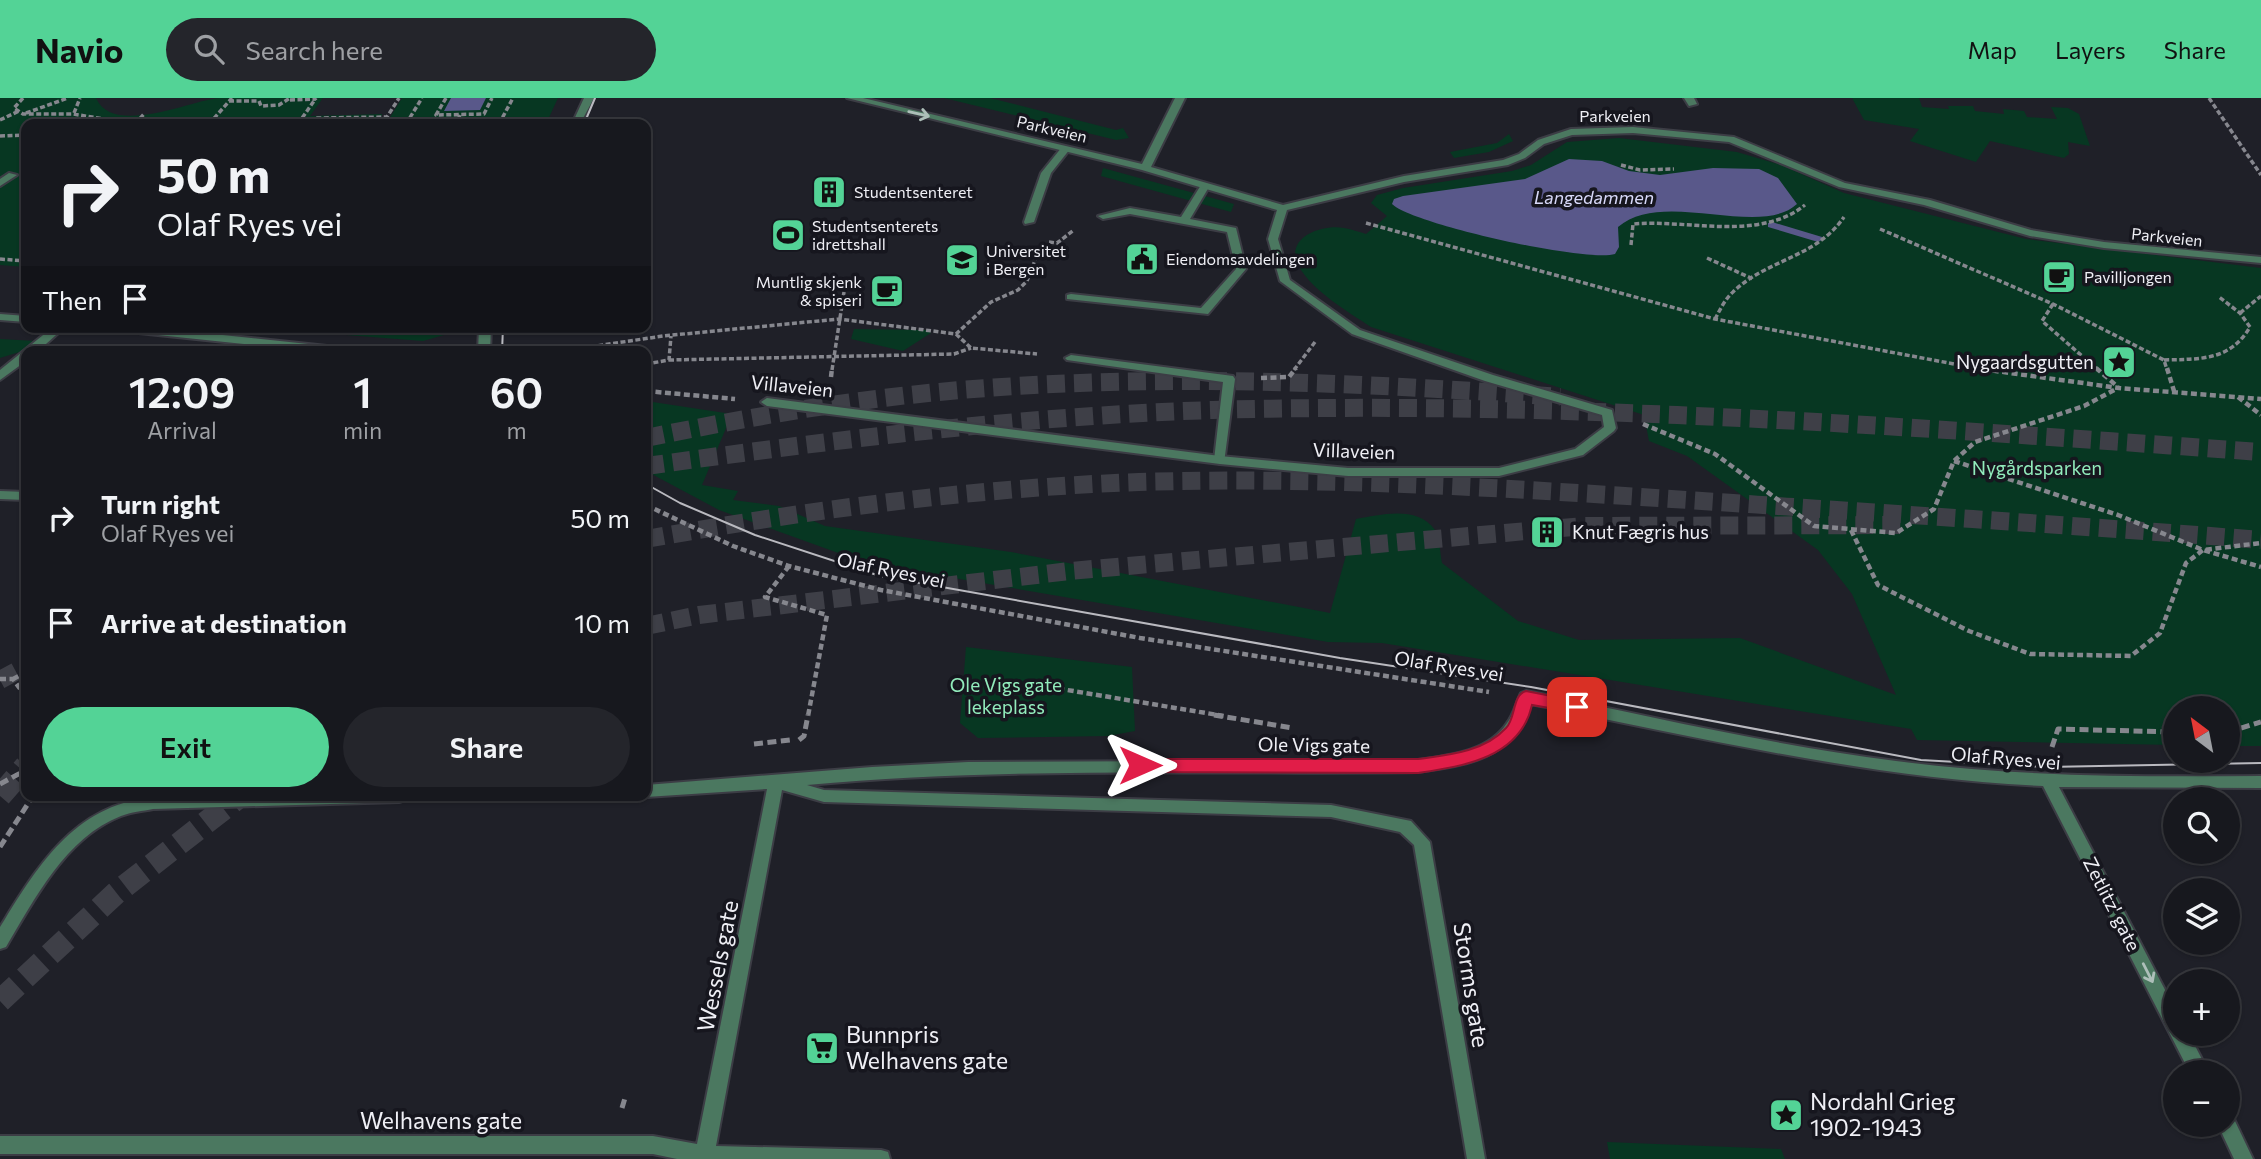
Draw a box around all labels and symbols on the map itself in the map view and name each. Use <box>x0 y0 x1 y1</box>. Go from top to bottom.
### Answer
street label: Parkveien <box>1579 106 1651 125</box>
one-way arrow <box>907 108 929 121</box>
street label: Parkveien <box>1015 111 1089 146</box>
building icon: Studentsenteret <box>810 173 848 211</box>
place label: Studentsenteret <box>854 182 973 201</box>
water label: Langedammen <box>1534 186 1654 208</box>
sports icon: Studentsenterets idrettshall <box>769 216 807 254</box>
place label: Studentsenterets idrettshall <box>812 216 938 253</box>
street label: Parkveien <box>2130 223 2204 250</box>
public building icon: Eiendomsavdelingen <box>1123 240 1161 278</box>
school or university icon: Universitet i Bergen <box>943 241 981 279</box>
place label: Universitet i Bergen <box>986 241 1067 278</box>
place label: Eiendomsavdelingen <box>1166 249 1315 268</box>
cafe icon: Pavilljongen <box>2040 258 2078 296</box>
place label: Pavilljongen <box>2084 267 2172 286</box>
place label: Muntlig skjenk & spiseri <box>756 272 862 309</box>
cafe icon: Muntlig skjenk & spiseri <box>868 272 906 310</box>
place icon: Nygaardsgutten <box>2100 343 2138 381</box>
place label: Nygaardsgutten <box>1956 350 2094 373</box>
street label: Villaveien <box>750 370 834 401</box>
street label: Villaveien <box>1312 438 1396 463</box>
park label: Nygårdsparken <box>1972 456 2102 479</box>
building icon: Knut Fægris hus <box>1528 513 1566 551</box>
place label: Knut Fægris hus <box>1572 520 1709 543</box>
street label: Olaf Ryes vei <box>835 547 947 592</box>
street label: Olaf Ryes vei <box>1393 646 1505 685</box>
park label: Ole Vigs gate lekeplass <box>950 673 1062 718</box>
pin <box>1547 677 1607 737</box>
north arrow <box>2163 696 2240 774</box>
position arrow <box>1103 728 1177 802</box>
street label: Ole Vigs gate <box>1258 732 1370 757</box>
street label: Olaf Ryes vei <box>1950 741 2062 774</box>
street label: Zetlitz' gate <box>2079 853 2146 955</box>
street label: Wessels gate <box>691 898 743 1034</box>
street label: Storms gate <box>1448 920 1496 1049</box>
one-way arrow <box>2142 962 2155 983</box>
place label: Bunnpris Welhavens gate <box>846 1020 1008 1074</box>
supermarket icon: Bunnpris Welhavens gate <box>803 1029 841 1067</box>
place label: Nordahl Grieg 1902-1943 <box>1810 1087 1955 1141</box>
place icon: Nordahl Grieg 1902-1943 <box>1767 1096 1805 1134</box>
street label: Welhavens gate <box>360 1106 522 1134</box>

